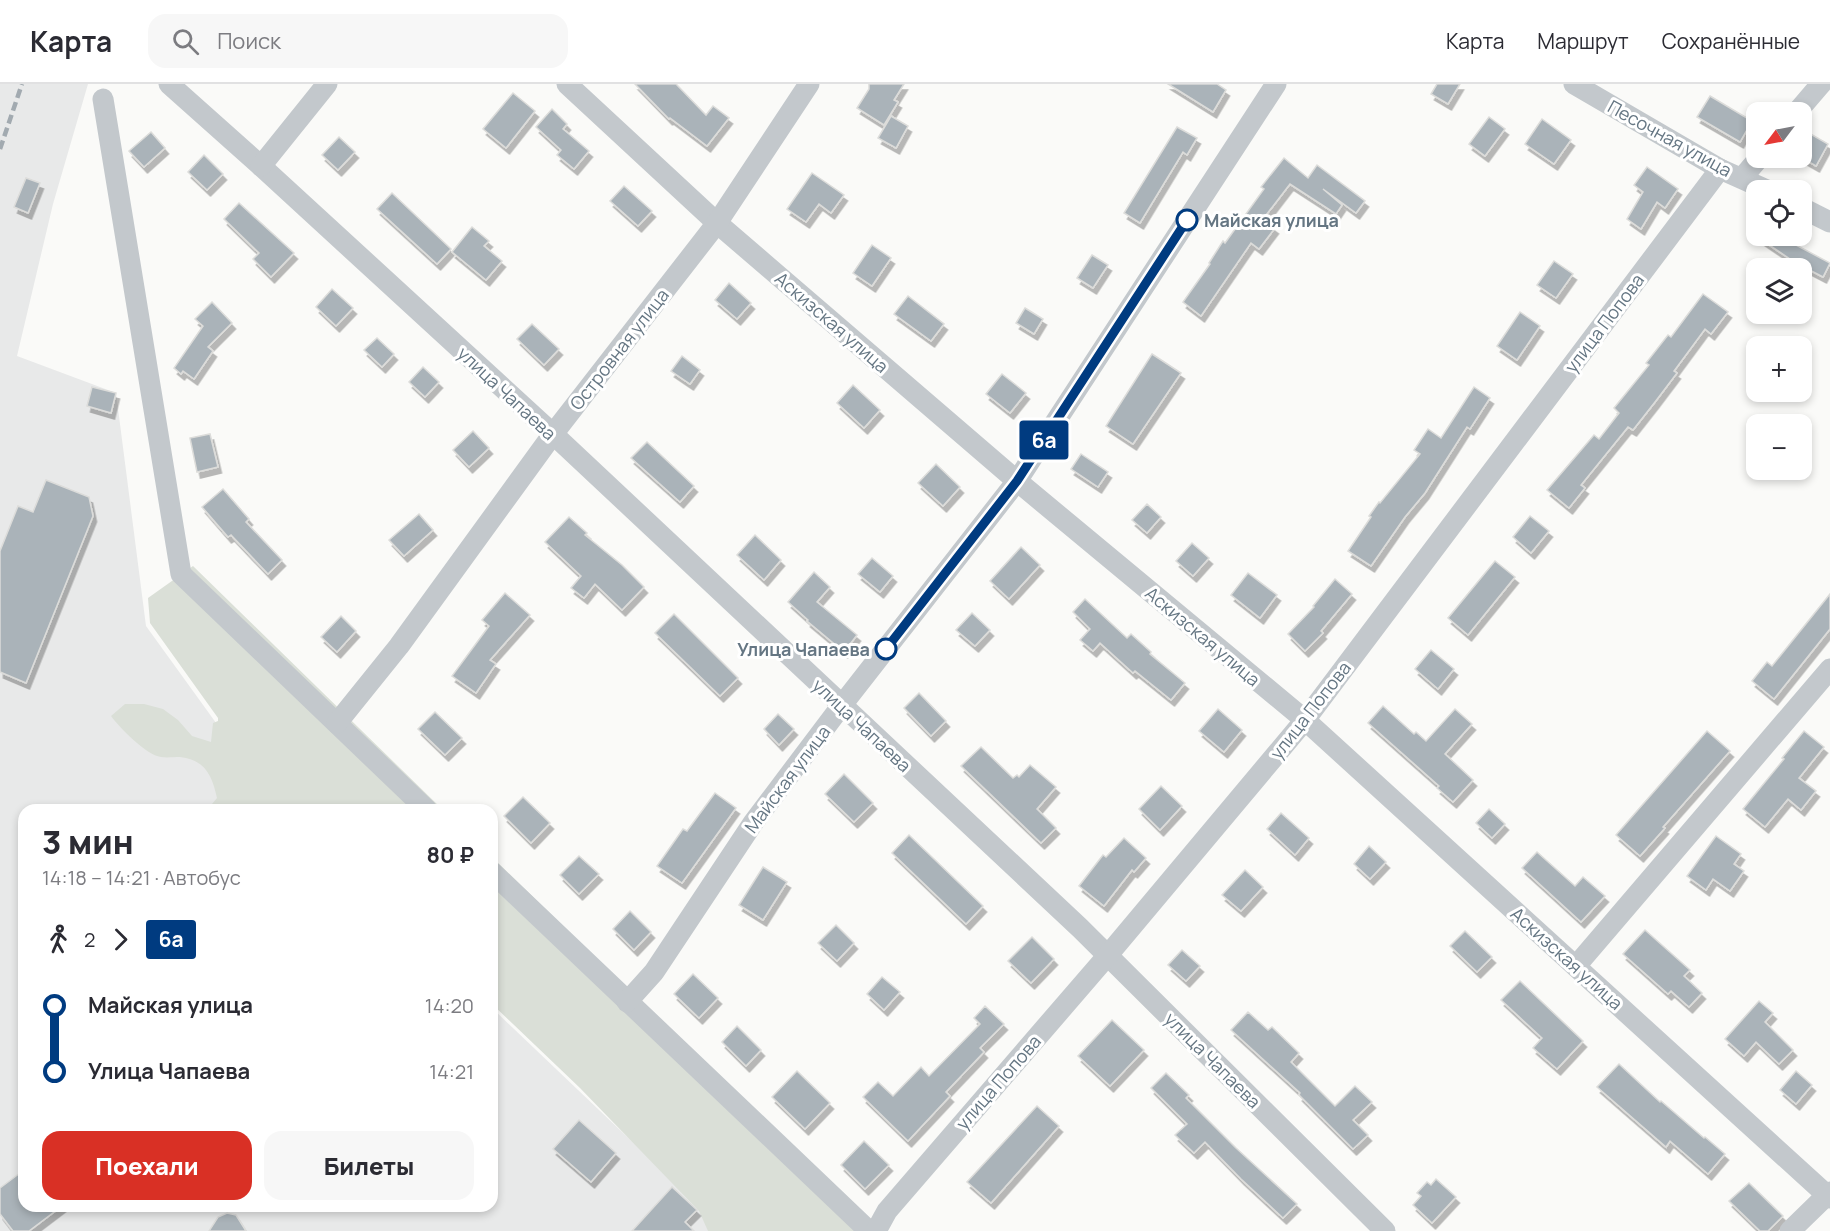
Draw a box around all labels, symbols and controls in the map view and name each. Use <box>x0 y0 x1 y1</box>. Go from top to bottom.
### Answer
search box <box>148 14 568 68</box>
text: Карта <box>30 22 112 60</box>
icon: search <box>169 25 202 58</box>
text: Поиск <box>217 26 281 56</box>
text: Карта <box>1446 27 1504 55</box>
text: Маршрут <box>1537 27 1629 55</box>
text: Сохранённые <box>1662 27 1800 55</box>
street label: Песочная улица <box>1604 94 1736 182</box>
north arrow <box>1746 102 1812 168</box>
map controls <box>1746 102 1812 480</box>
button: locate <box>1746 180 1812 246</box>
place label: Майская улица <box>1204 208 1339 232</box>
marker: Майская улица <box>1176 209 1198 231</box>
button: layers <box>1746 258 1812 324</box>
street label: Аскизская улица <box>770 266 894 378</box>
street label: улица Попова <box>1559 269 1649 377</box>
street label: Островная улица <box>564 283 674 415</box>
button: + <box>1746 336 1812 402</box>
street label: улица Чапаева <box>453 341 561 445</box>
button: − <box>1746 414 1812 480</box>
line badge: 6а <box>1017 420 1071 460</box>
text: 6а <box>1031 426 1057 454</box>
street label: Аскизская улица <box>1141 581 1265 691</box>
place label: Улица Чапаева <box>737 637 870 661</box>
marker: Улица Чапаева <box>875 638 897 660</box>
street label: улица Попова <box>1264 656 1356 764</box>
street label: улица Чапаева <box>808 673 916 777</box>
street label: Майская улица <box>739 720 835 838</box>
text: 3 мин <box>42 819 134 864</box>
text: 80 ₽ <box>427 840 474 870</box>
text: 14:18 – 14:21 · Автобус <box>42 864 241 891</box>
street label: Аскизская улица <box>1506 901 1628 1015</box>
icon: walk <box>42 923 75 956</box>
icon: forward <box>104 923 137 956</box>
text: 6а <box>158 925 184 953</box>
text: 2 <box>84 926 95 953</box>
text: Майская улица <box>88 990 253 1020</box>
text: 14:20 <box>425 992 474 1019</box>
street label: улица Чапаева <box>1160 1007 1266 1113</box>
street label: улица Попова <box>950 1030 1046 1134</box>
text: Улица Чапаева <box>88 1056 250 1086</box>
text: 14:21 <box>429 1058 474 1085</box>
button: Поехали <box>42 1131 252 1200</box>
button: Билеты <box>264 1131 474 1200</box>

